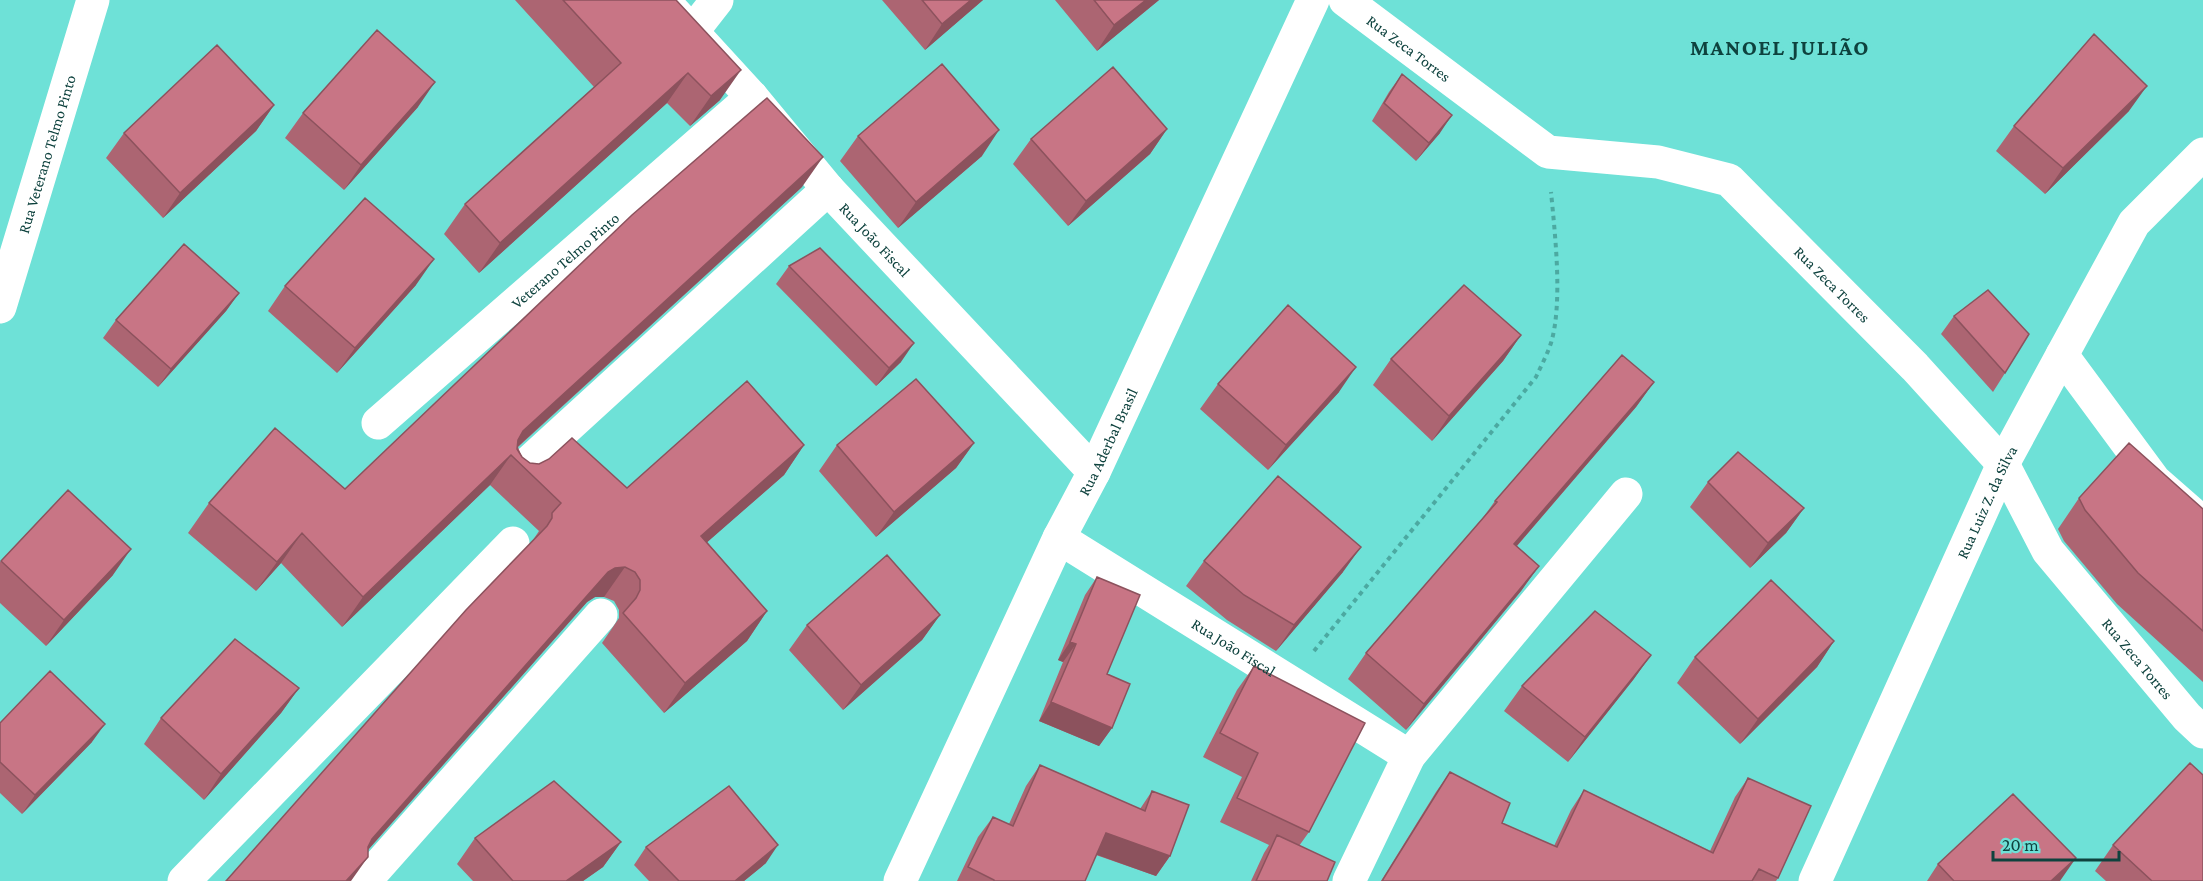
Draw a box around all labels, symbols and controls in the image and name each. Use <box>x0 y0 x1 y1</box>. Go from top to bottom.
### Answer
street label: Rua Zeca Torres <box>1364 11 1454 85</box>
district label: MANOEL JULIÃO <box>1690 35 1870 60</box>
street label: Rua Veterano Telmo Pinto <box>14 73 78 235</box>
street label: Rua João Fiscal <box>837 199 914 280</box>
street label: Veterano Telmo Pinto <box>508 209 622 311</box>
street label: Rua Zeca Torres <box>1791 242 1874 326</box>
street label: Rua Aderbal Brasil <box>1075 385 1140 498</box>
street label: Rua Luiz Z. da Silva <box>1953 442 2020 561</box>
street label: Rua Zeca Torres <box>2099 614 2177 702</box>
street label: Rua João Fiscal <box>1189 615 1279 679</box>
scale bar <box>1993 824 2119 862</box>
text: 20 m <box>2002 835 2039 855</box>

